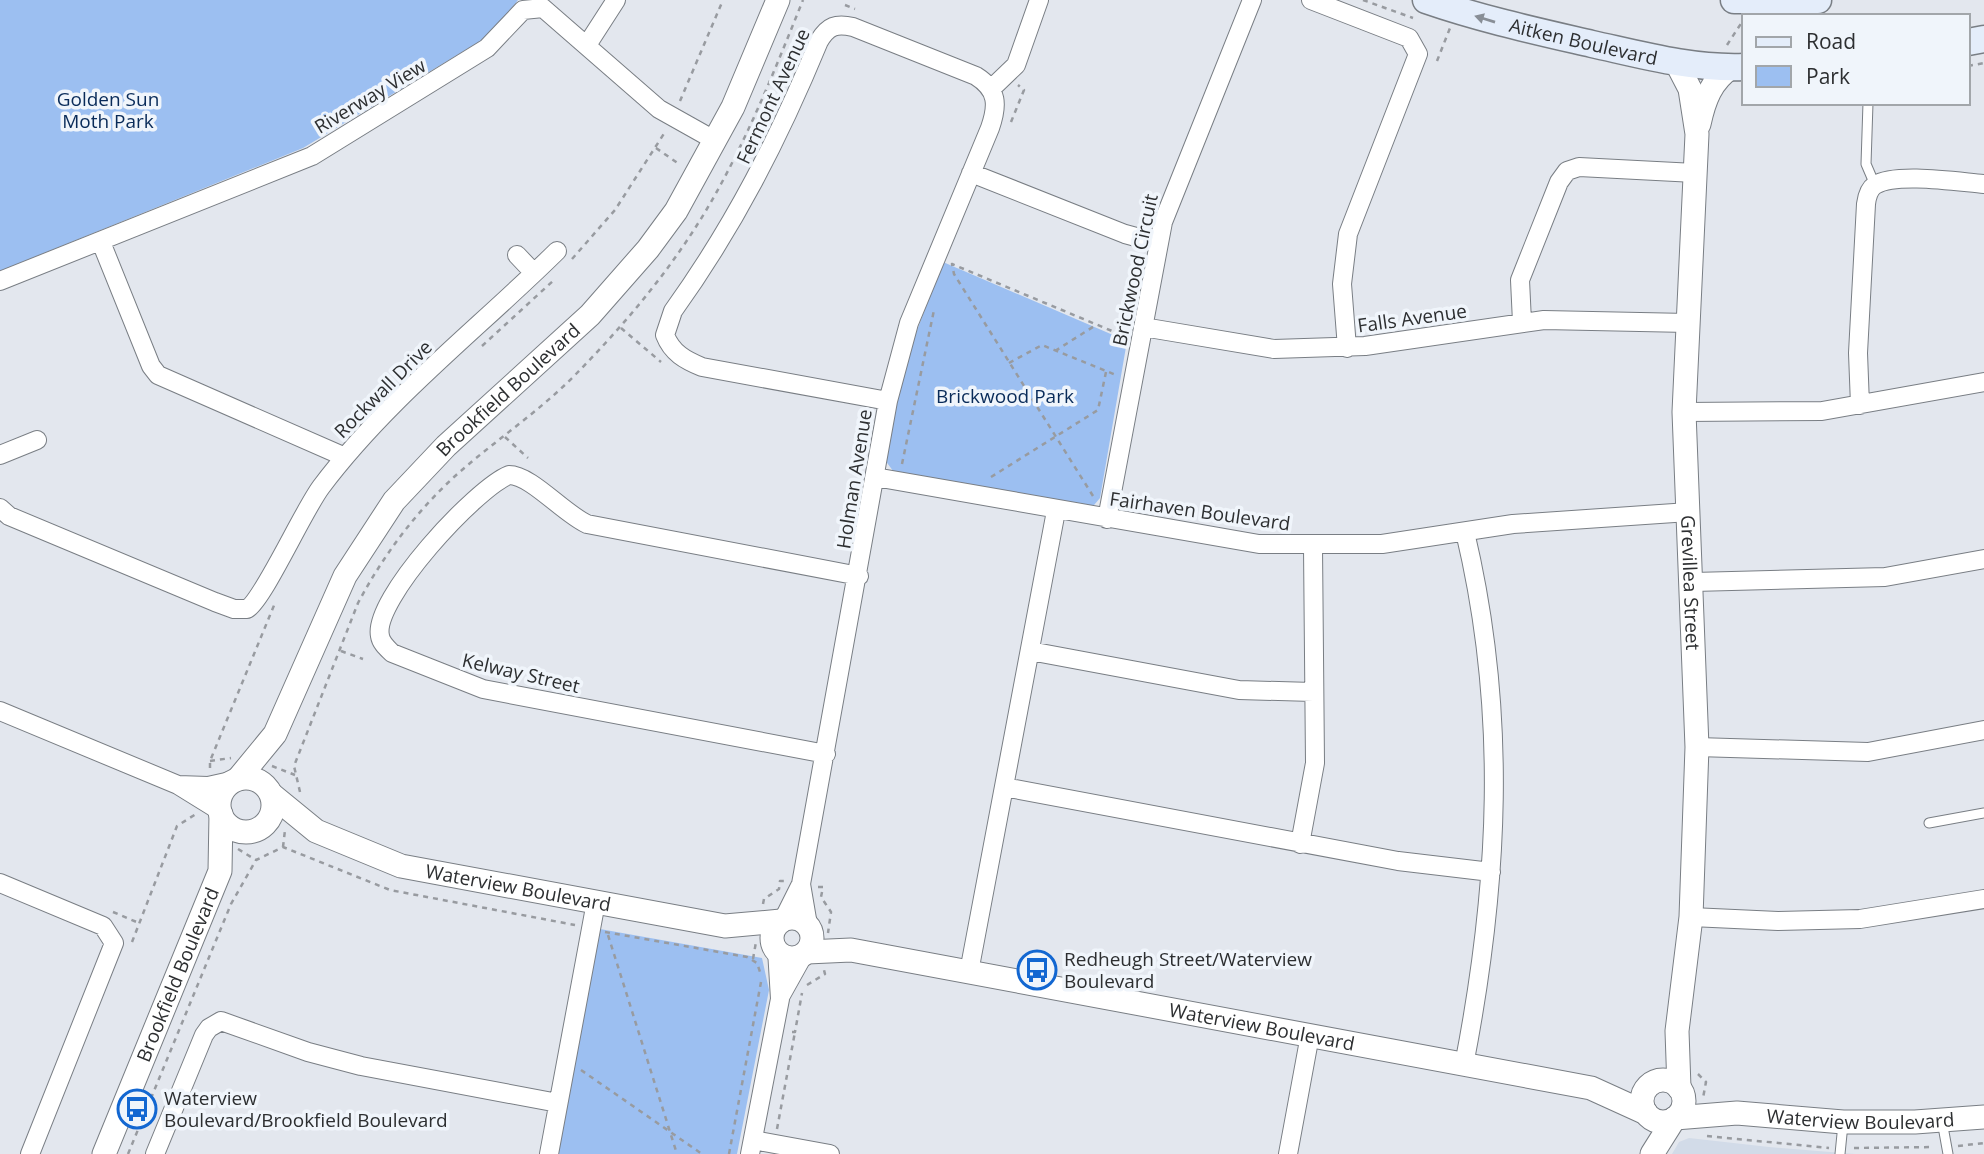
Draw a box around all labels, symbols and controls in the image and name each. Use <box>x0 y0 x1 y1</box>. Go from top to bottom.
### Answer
street label: Aitken Boulevard <box>1507 12 1660 71</box>
one-way arrow <box>1475 14 1496 24</box>
legend <box>1742 14 1970 105</box>
street label: Fermont Avenue <box>730 24 816 168</box>
text: Road <box>1806 27 1856 55</box>
street label: Riverway View <box>309 52 431 140</box>
text: Park <box>1806 62 1850 90</box>
park label: Golden Sun Moth Park <box>57 86 159 134</box>
street label: Brickwood Circuit <box>1106 191 1164 348</box>
street label: Falls Avenue <box>1356 297 1468 339</box>
street label: Brookfield Boulevard <box>430 317 586 462</box>
street label: Rockwall Drive <box>328 334 438 444</box>
park label: Brickwood Park <box>936 383 1074 409</box>
street label: Holman Avenue <box>830 407 878 551</box>
street label: Fairhaven Boulevard <box>1108 485 1292 537</box>
street label: Grevillea Street <box>1675 514 1706 651</box>
street label: Kelway Street <box>460 647 583 699</box>
street label: Waterview Boulevard <box>423 858 613 918</box>
street label: Brookfield Boulevard <box>130 883 225 1066</box>
place label: Redheugh Street/Waterview Boulevard <box>1064 946 1312 994</box>
bus stop icon: Redheugh Street/Waterview Boulevard <box>1016 949 1058 991</box>
street label: Waterview Boulevard <box>1167 997 1357 1057</box>
place label: Waterview Boulevard/Brookfield Boulevard <box>164 1085 448 1133</box>
bus stop icon: Waterview Boulevard/Brookfield Boulevard <box>116 1088 158 1130</box>
street label: Waterview Boulevard <box>1765 1103 1955 1135</box>

